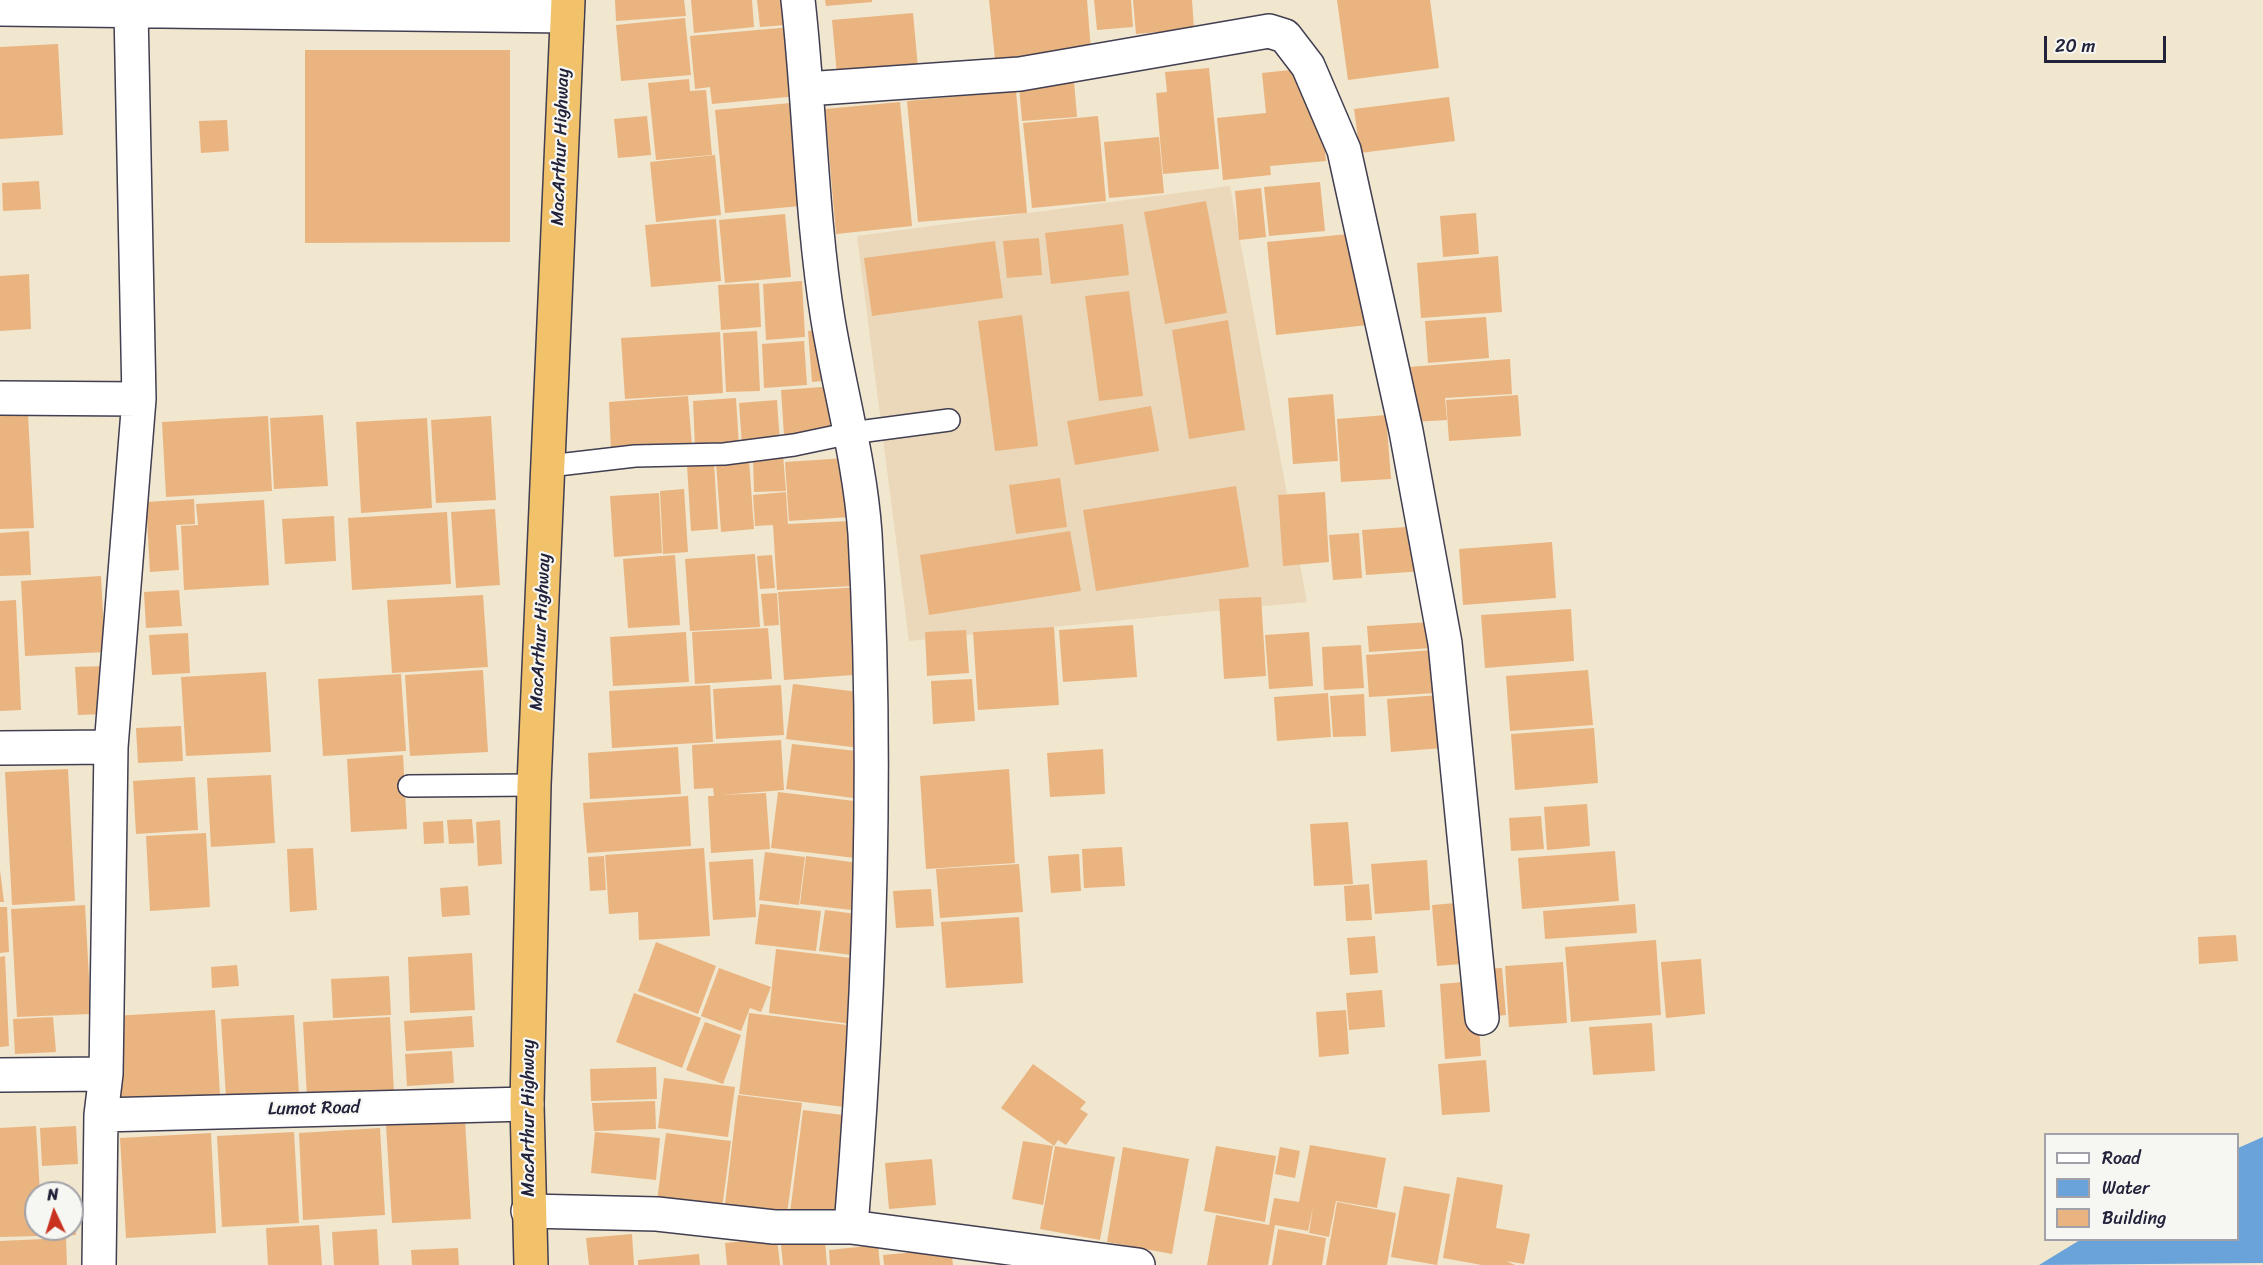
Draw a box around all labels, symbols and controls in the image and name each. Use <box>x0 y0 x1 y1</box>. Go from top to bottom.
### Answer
scale bar <box>2047 24 2168 62</box>
text: 20 m <box>2055 30 2095 62</box>
street label: MacArthur Highway <box>547 68 575 226</box>
street label: MacArthur Highway <box>526 553 556 711</box>
street label: MacArthur Highway <box>518 1039 540 1197</box>
street label: Lumot Road <box>268 1097 360 1121</box>
legend <box>2044 1133 2239 1241</box>
text: Road <box>2102 1142 2141 1174</box>
text: Water <box>2102 1172 2149 1204</box>
text: N <box>46 1180 59 1209</box>
north arrow <box>24 1181 84 1241</box>
text: Building <box>2102 1202 2166 1234</box>

